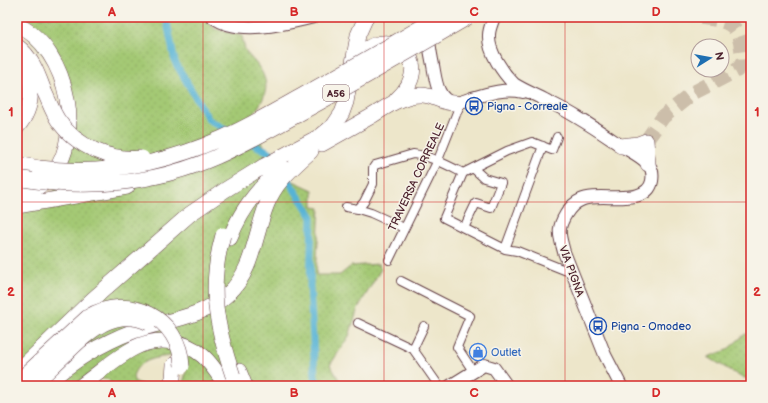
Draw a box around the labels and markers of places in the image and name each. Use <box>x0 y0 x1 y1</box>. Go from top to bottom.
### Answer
bus stop icon: Pigna - Correale <box>464 96 484 116</box>
place label: Pigna - Correale <box>487 100 568 113</box>
bus stop icon: Pigna - Omodeo <box>588 316 608 336</box>
place label: Pigna - Omodeo <box>611 320 691 333</box>
shop icon: Outlet <box>468 342 488 362</box>
place label: Outlet <box>491 346 522 359</box>

